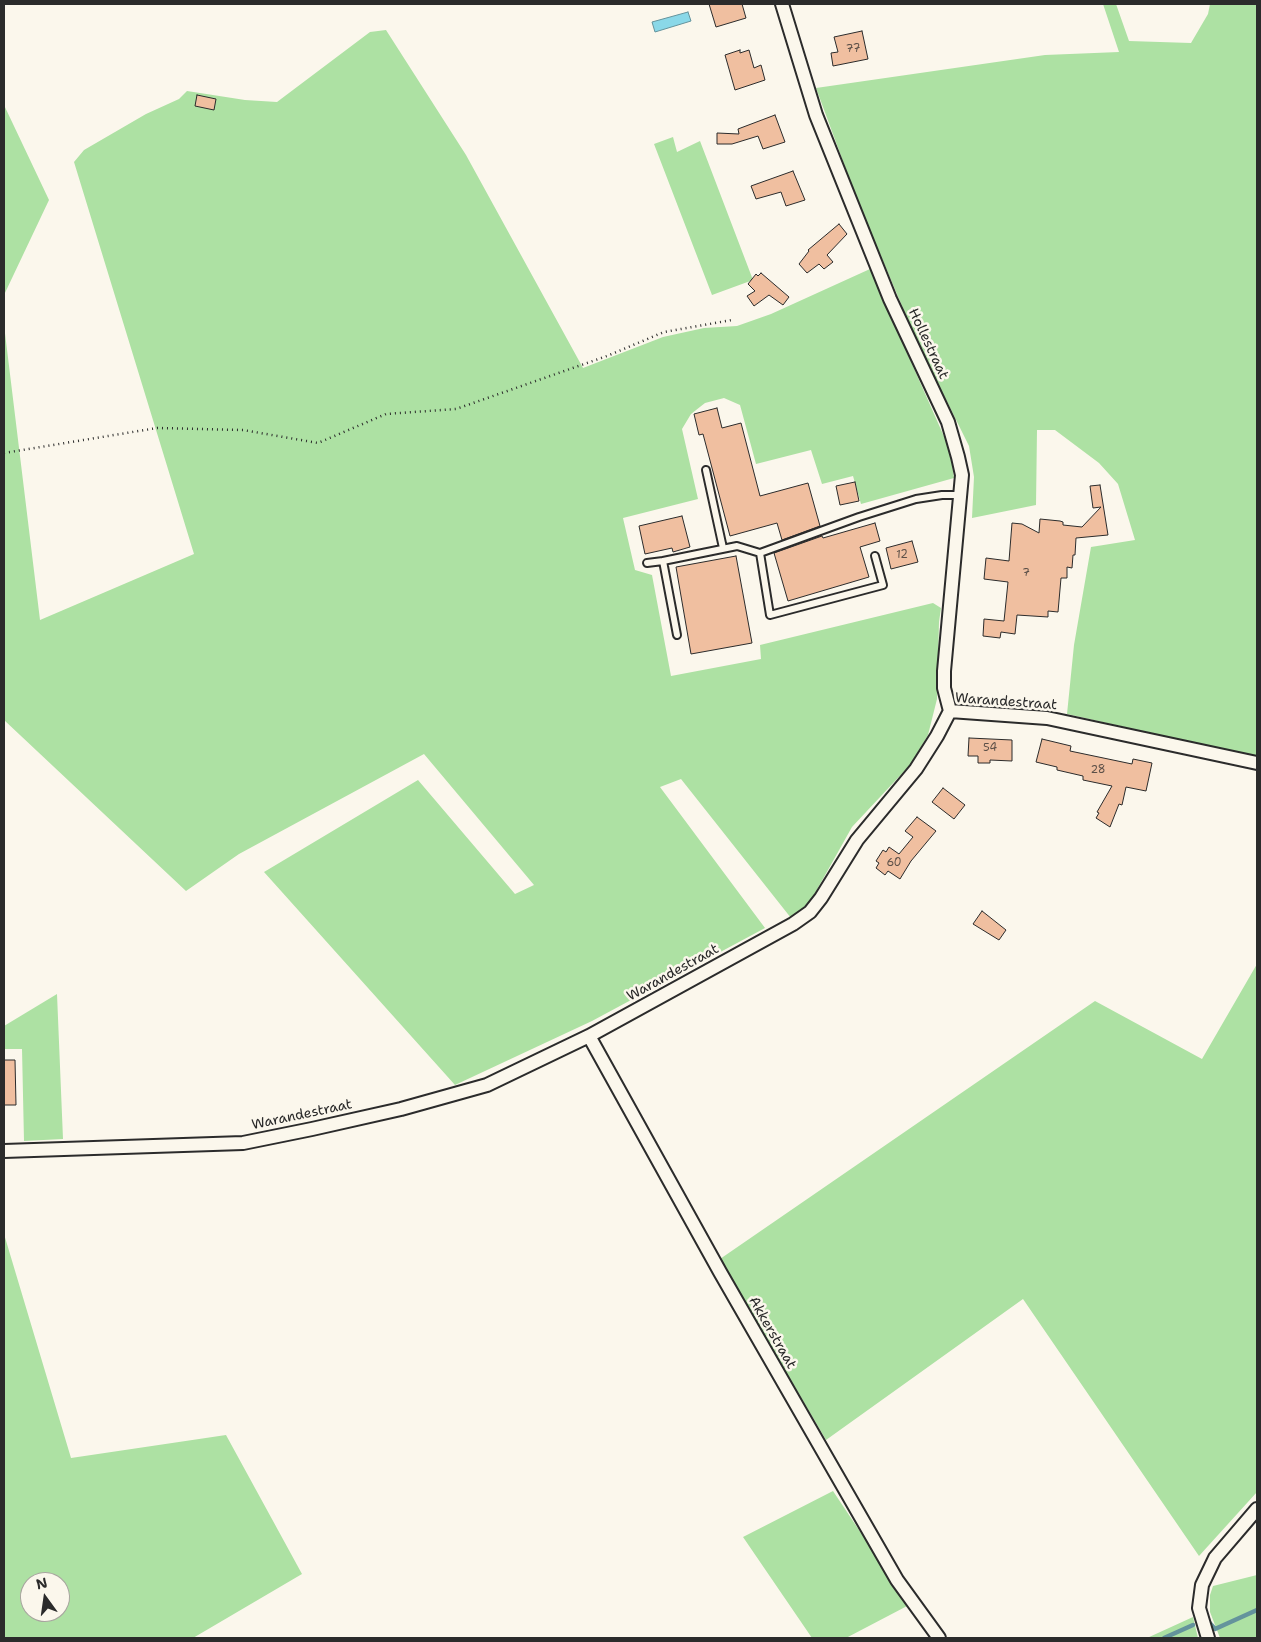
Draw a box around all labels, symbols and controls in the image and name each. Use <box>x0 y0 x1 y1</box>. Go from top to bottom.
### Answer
house number: 77 <box>846 42 860 56</box>
street label: Hollestraat <box>904 306 952 382</box>
house number: 12 <box>896 548 908 562</box>
house number: 7 <box>1022 566 1030 580</box>
street label: Warandestraat <box>954 690 1058 714</box>
house number: 54 <box>983 741 997 755</box>
house number: 28 <box>1090 763 1106 777</box>
house number: 60 <box>886 856 902 870</box>
street label: Warandestraat <box>624 941 722 1005</box>
street label: Warandestraat <box>250 1096 354 1134</box>
street label: Akkerstraat <box>745 1294 799 1372</box>
north arrow <box>20 1572 70 1622</box>
text: N <box>34 1573 49 1593</box>

